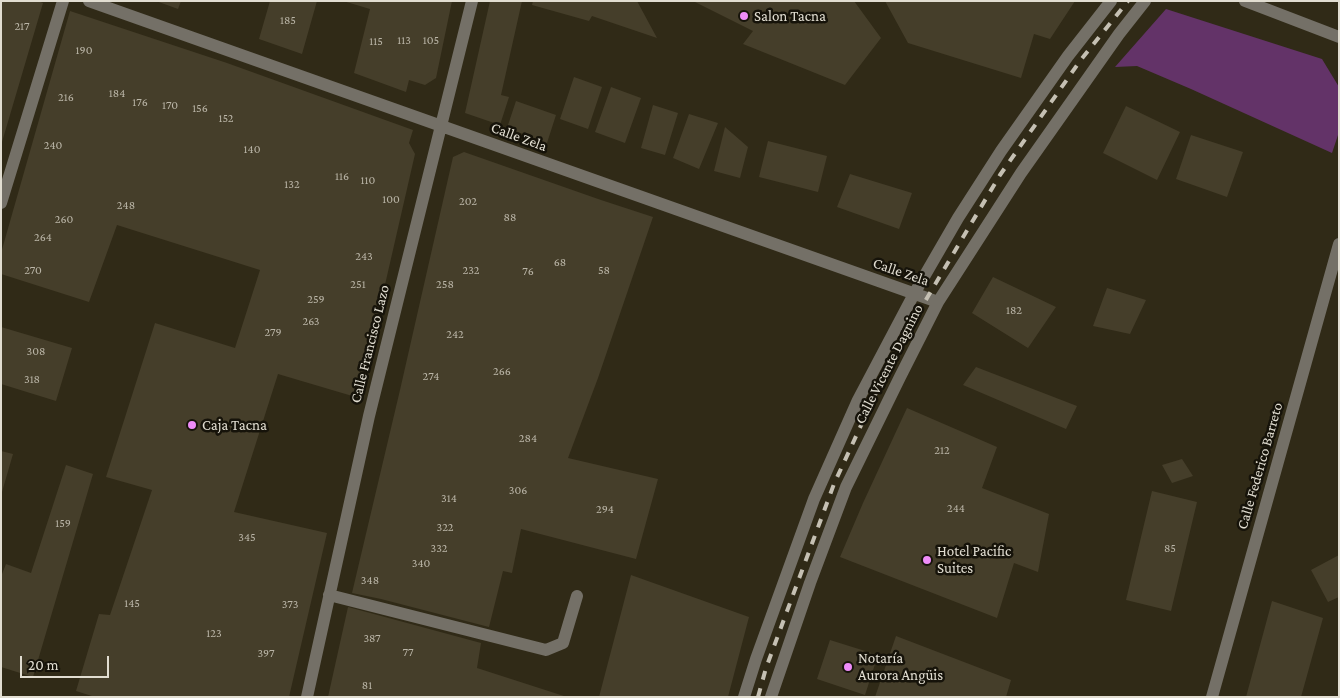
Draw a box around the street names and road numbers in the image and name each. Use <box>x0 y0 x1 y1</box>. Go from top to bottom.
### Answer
street label: Calle Zela <box>489 119 549 155</box>
street label: Calle Zela <box>871 254 931 290</box>
street label: Calle Francisco Lazo <box>347 283 393 405</box>
street label: Calle Vicente Dagnino <box>851 301 927 427</box>
street label: Calle Federico Barreto <box>1233 400 1287 532</box>

